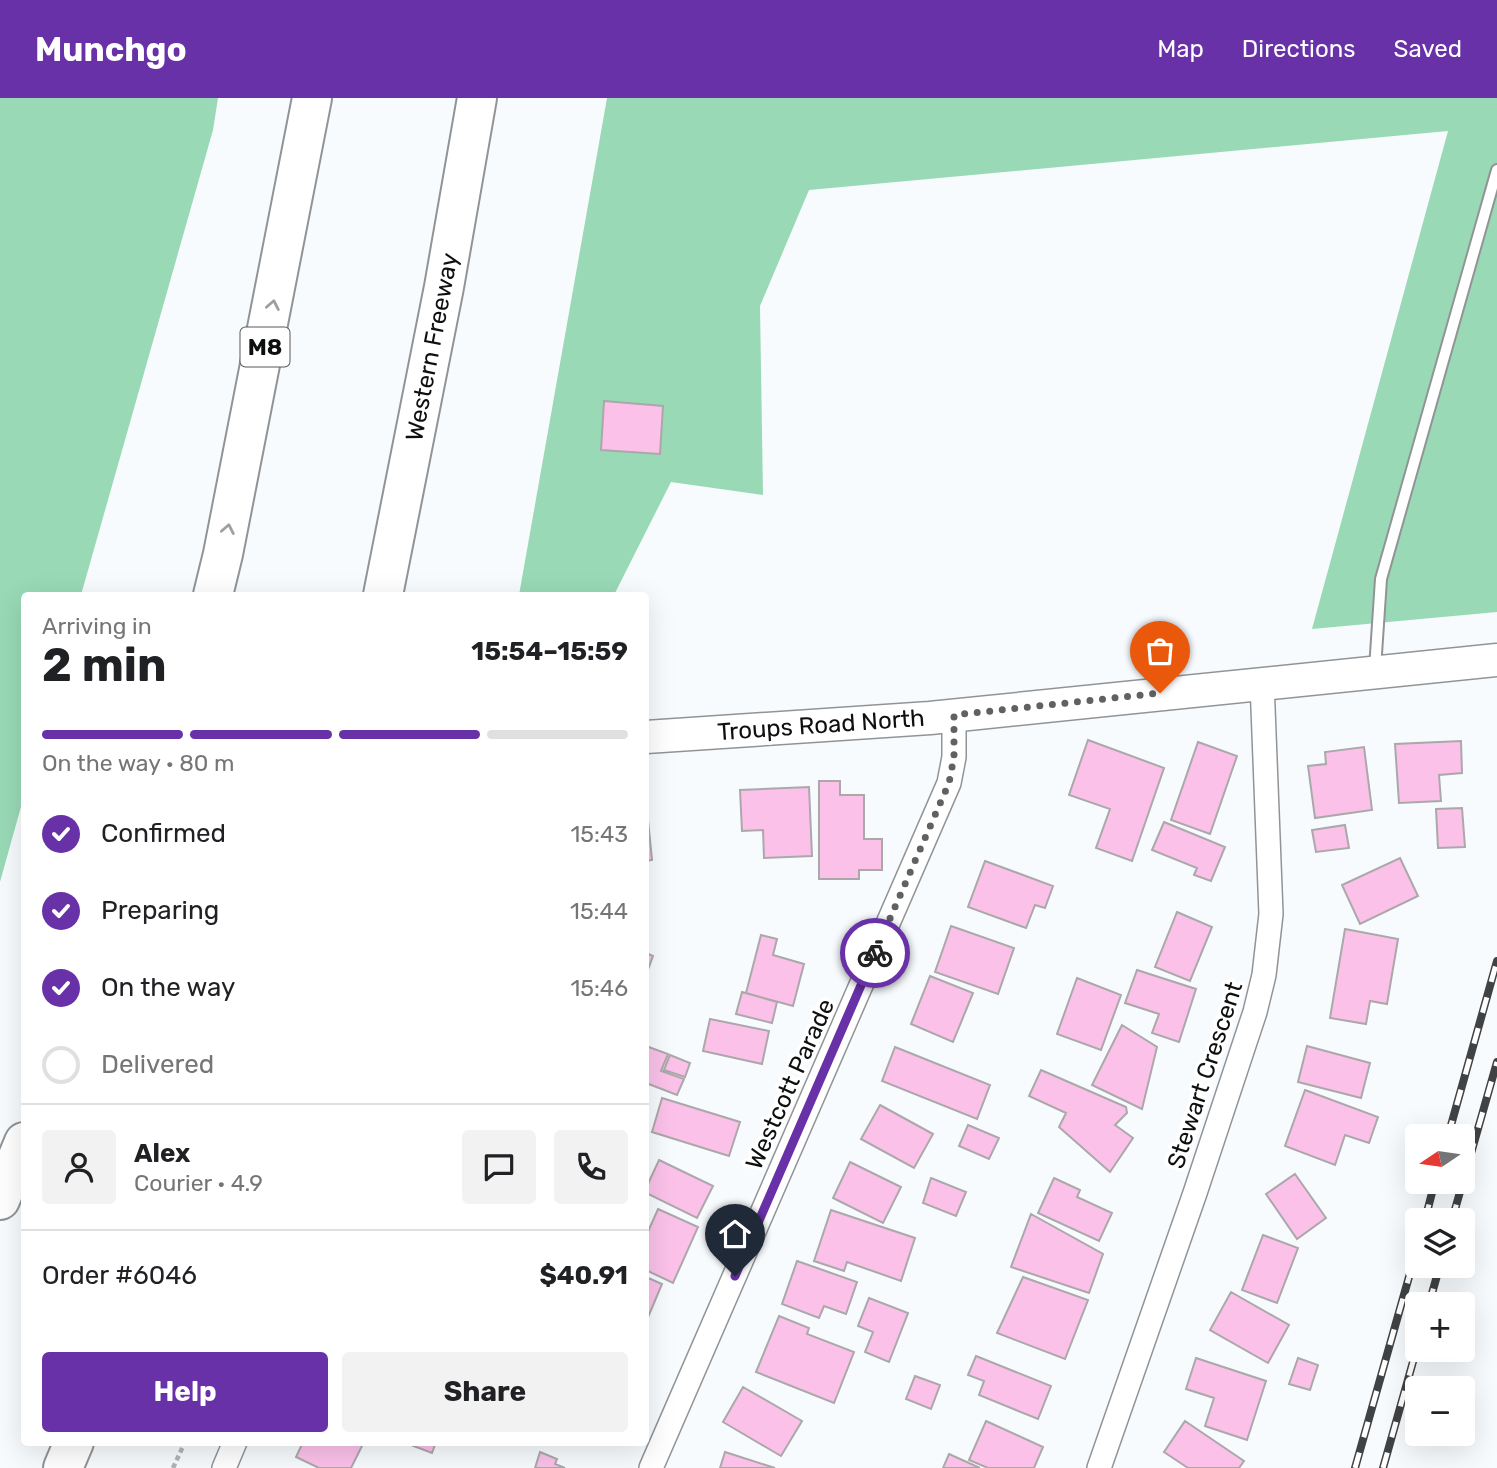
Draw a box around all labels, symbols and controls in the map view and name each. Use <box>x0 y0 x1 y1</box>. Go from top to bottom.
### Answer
text: Munchgo <box>35 30 187 69</box>
text: Map <box>1157 35 1204 63</box>
text: Directions <box>1242 35 1355 63</box>
text: Saved <box>1393 35 1462 63</box>
street label: Western Freeway <box>400 251 464 443</box>
one-way arrow <box>264 300 279 312</box>
road number: M8 <box>240 328 290 366</box>
one-way arrow <box>220 523 235 535</box>
text: Arriving in <box>42 612 152 640</box>
pin <box>1130 621 1190 693</box>
icon: bag <box>1141 632 1179 670</box>
text: 15:54–15:59 <box>471 636 628 667</box>
text: 2 min <box>42 638 167 693</box>
street label: Troups Road North <box>716 704 926 746</box>
text: On the way · 80 m <box>42 749 234 777</box>
icon: check <box>42 815 80 853</box>
text: Confirmed <box>101 818 226 849</box>
text: 15:43 <box>571 820 628 848</box>
icon: check <box>42 892 80 930</box>
text: Preparing <box>101 895 219 926</box>
text: 15:44 <box>570 897 628 925</box>
courier <box>840 918 910 988</box>
icon: bike <box>856 934 894 972</box>
icon: check <box>42 969 80 1007</box>
text: On the way <box>101 972 235 1003</box>
text: 15:46 <box>570 974 628 1002</box>
street label: Stewart Crescent <box>1162 978 1248 1172</box>
street label: Westcott Parade <box>740 994 840 1174</box>
text: Delivered <box>101 1049 214 1080</box>
north arrow <box>1405 1124 1475 1194</box>
map controls <box>1405 1124 1475 1446</box>
button: person <box>42 1130 116 1204</box>
button: chat <box>462 1130 536 1204</box>
button: phone <box>554 1130 628 1204</box>
text: Alex <box>134 1138 190 1169</box>
text: Courier · 4.9 <box>134 1169 263 1197</box>
pin <box>705 1204 765 1276</box>
button: layers <box>1405 1208 1475 1278</box>
icon: home <box>716 1215 754 1253</box>
text: Order #6046 <box>42 1260 197 1291</box>
text: $40.91 <box>539 1260 628 1291</box>
button: + <box>1405 1292 1475 1362</box>
button: Help <box>42 1352 328 1432</box>
button: Share <box>342 1352 628 1432</box>
button: − <box>1405 1376 1475 1446</box>

